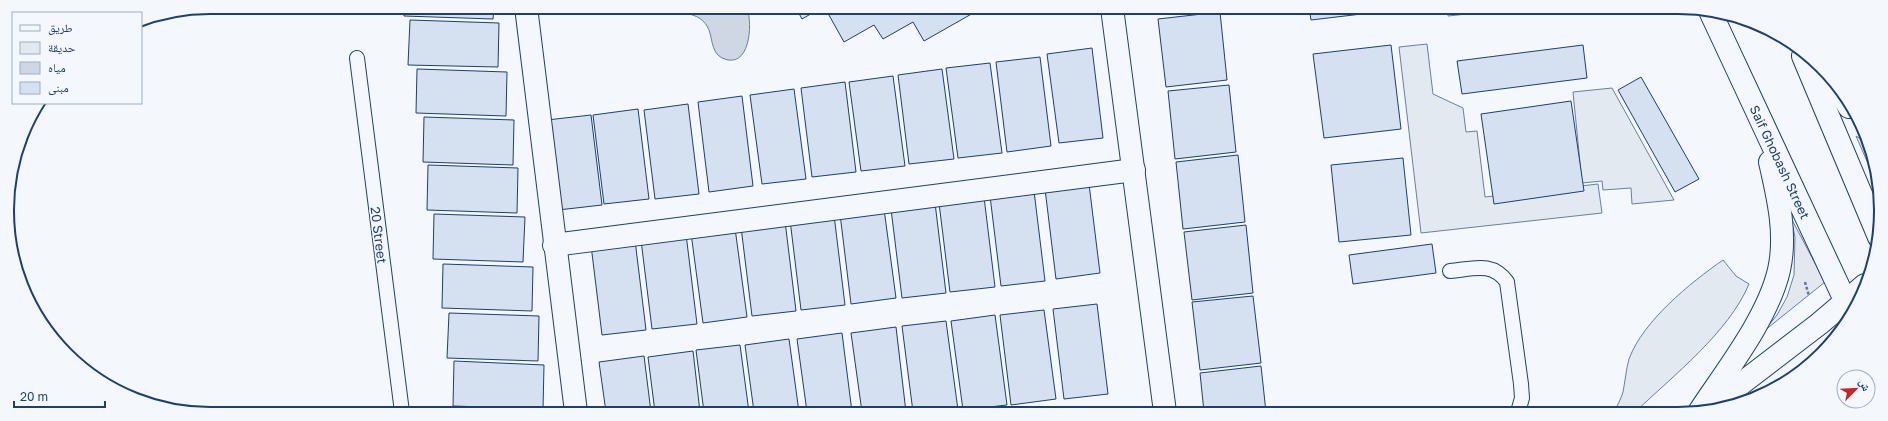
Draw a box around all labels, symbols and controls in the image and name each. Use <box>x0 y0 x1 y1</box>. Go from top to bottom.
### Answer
legend <box>12 12 142 104</box>
text: طريق <box>48 20 73 35</box>
text: حديقة <box>48 40 76 55</box>
text: مياه <box>48 60 66 75</box>
text: مبنى <box>48 80 69 95</box>
street label: Saif Ghobash Street <box>1747 102 1813 222</box>
street label: 20 Street <box>368 206 390 264</box>
north arrow <box>1836 369 1876 409</box>
text: ش <box>1855 377 1874 394</box>
scale bar <box>14 383 105 409</box>
text: 20 m <box>20 389 48 404</box>

